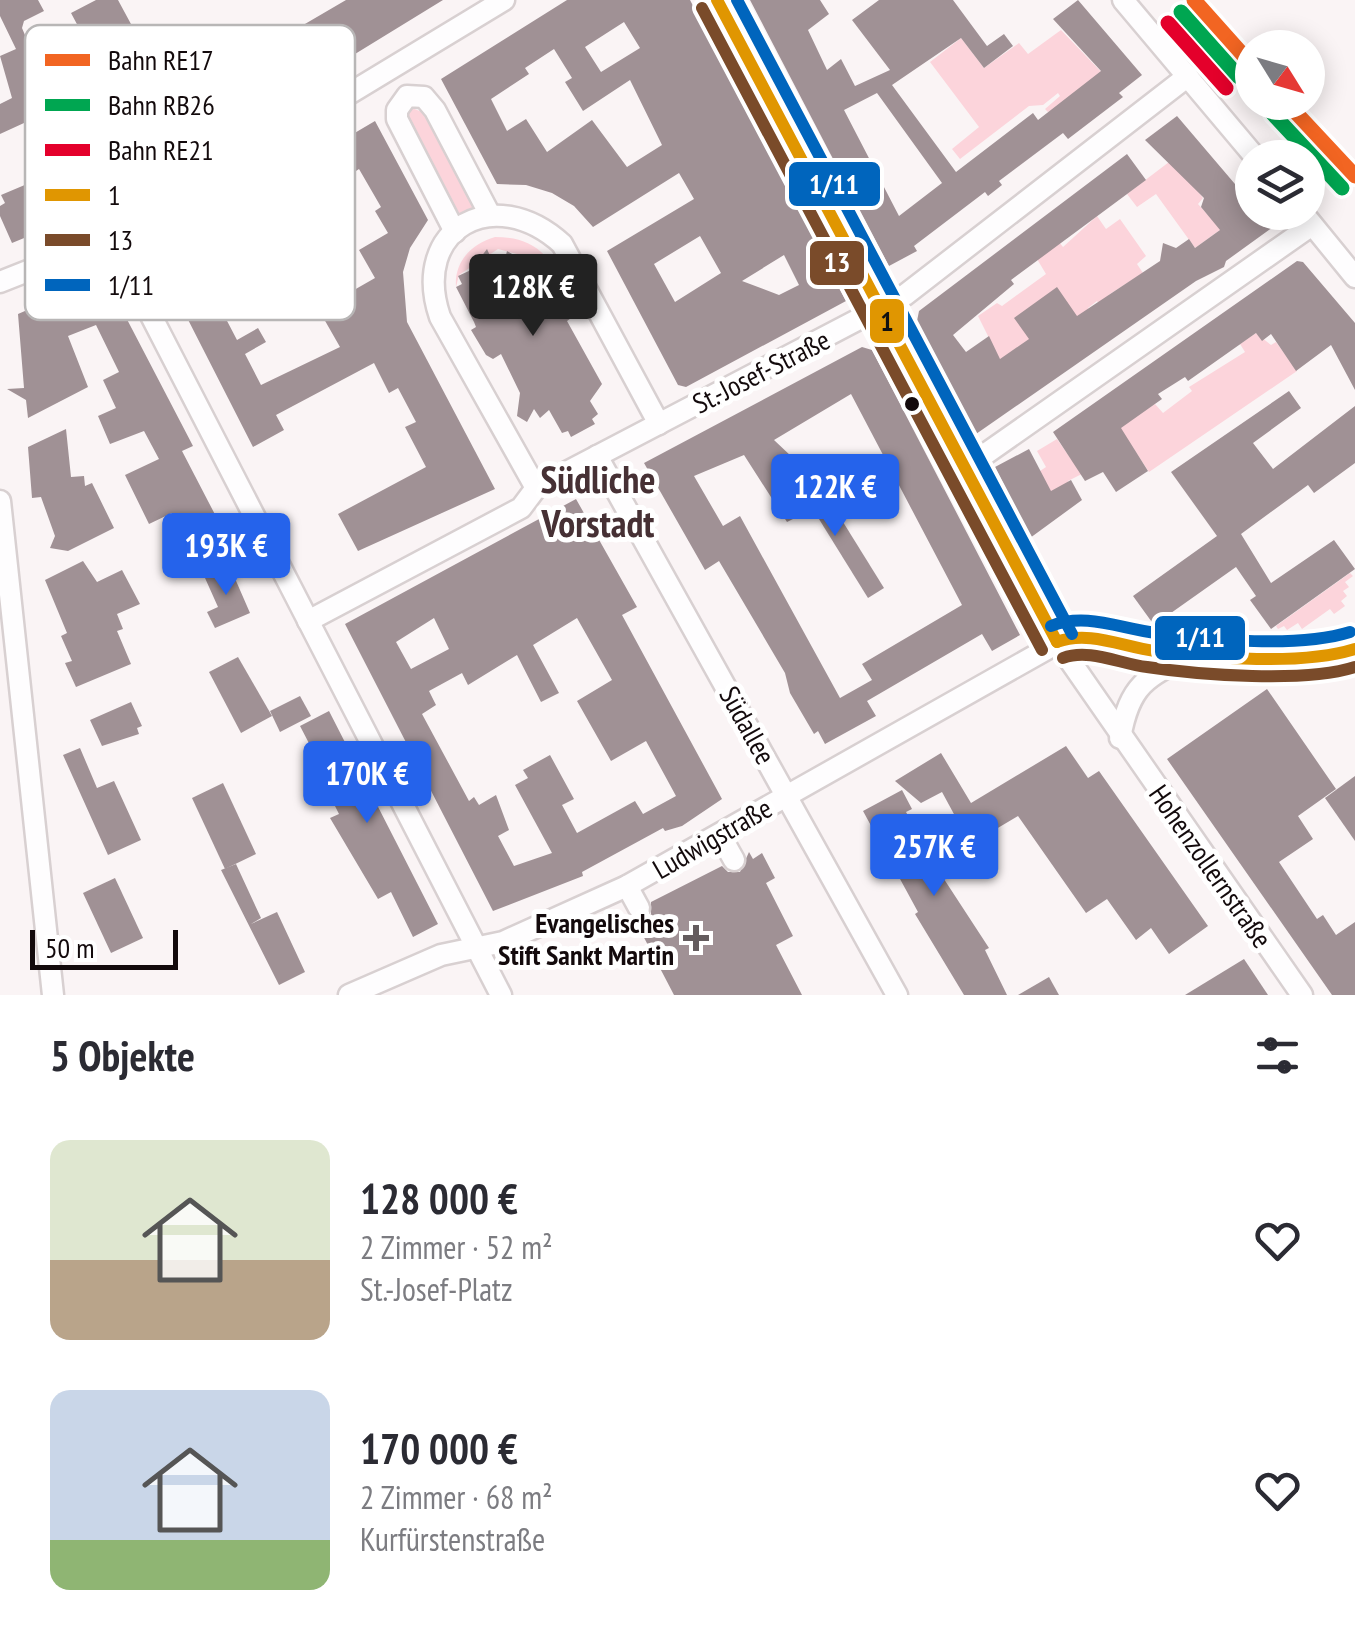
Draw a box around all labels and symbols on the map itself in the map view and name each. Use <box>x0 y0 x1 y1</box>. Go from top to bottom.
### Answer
legend <box>25 25 355 320</box>
north arrow <box>1235 30 1325 120</box>
text: Bahn RE17 <box>108 41 214 78</box>
text: Bahn RB26 <box>108 86 215 123</box>
text: Bahn RE21 <box>108 131 214 168</box>
line badge: 1/11 <box>787 160 882 208</box>
text: 1/11 <box>809 165 859 202</box>
text: 1 <box>108 176 121 213</box>
text: 13 <box>108 221 133 258</box>
line badge: 13 <box>808 239 866 287</box>
text: 13 <box>824 243 850 280</box>
pin: 128K € <box>452 254 614 339</box>
text: 1/11 <box>108 266 154 303</box>
line badge: 1 <box>868 297 906 345</box>
text: 1 <box>880 302 894 339</box>
street label: St.-Josef-Straße <box>686 321 836 421</box>
unlabelled marker <box>902 394 922 414</box>
district label: Südliche Vorstadt <box>541 454 655 547</box>
pin: 122K € <box>754 454 916 539</box>
pin: 193K € <box>145 513 307 598</box>
line badge: 1/11 <box>1153 614 1247 662</box>
text: 1/11 <box>1175 618 1225 655</box>
street label: Südallee <box>712 680 784 770</box>
pin: 170K € <box>286 741 448 826</box>
street label: Hohenzollernstraße <box>1141 777 1281 955</box>
street label: Ludwigstraße <box>646 789 778 887</box>
pin: 257K € <box>853 814 1015 899</box>
place label: Evangelisches Stift Sankt Martin <box>498 904 674 973</box>
scale bar <box>30 925 178 970</box>
marker: Evangelisches Stift Sankt Martin <box>683 925 709 951</box>

